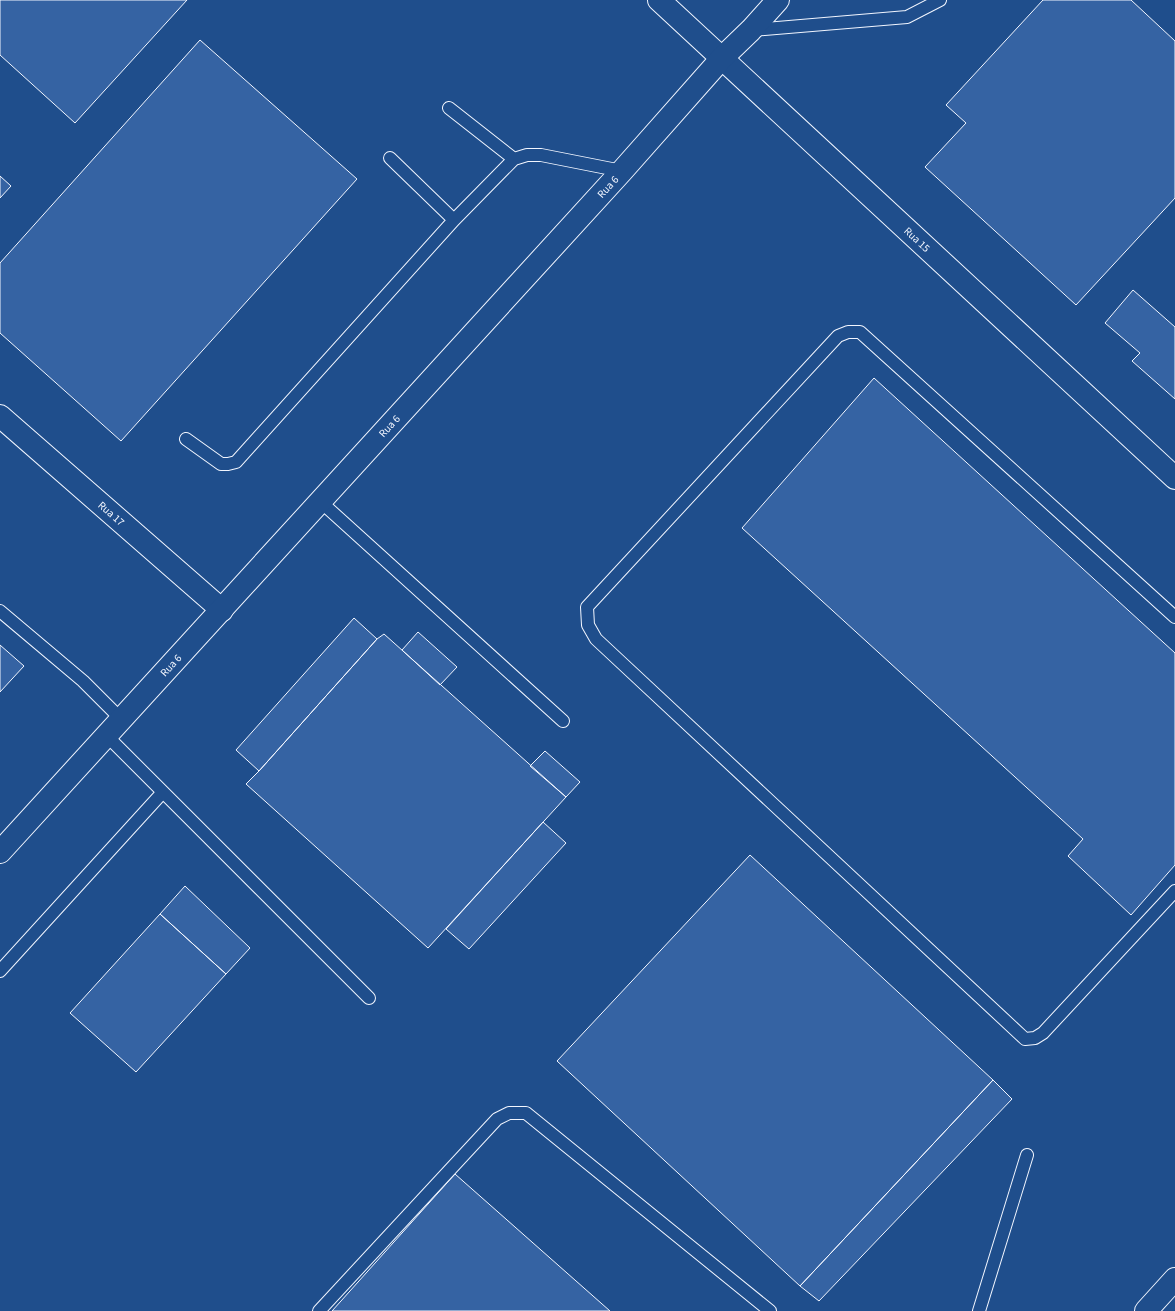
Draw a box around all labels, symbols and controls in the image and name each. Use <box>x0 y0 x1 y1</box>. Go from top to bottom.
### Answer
street label: Rua 6 <box>594 172 622 202</box>
street label: Rua 15 <box>900 224 933 256</box>
street label: Rua 6 <box>375 411 404 441</box>
street label: Rua 17 <box>95 498 128 530</box>
street label: Rua 6 <box>157 651 185 680</box>

